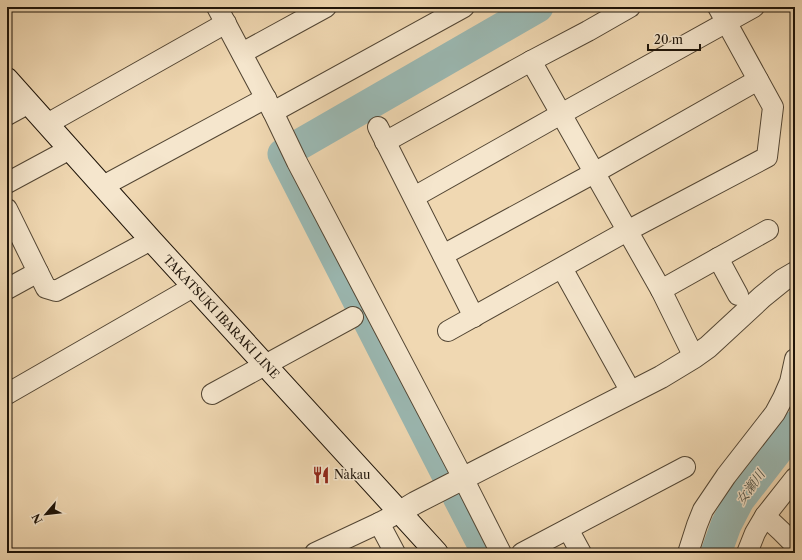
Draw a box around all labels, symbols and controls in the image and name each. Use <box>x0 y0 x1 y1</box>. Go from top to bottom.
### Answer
scale bar <box>648 26 700 52</box>
text: 20 m <box>654 32 683 47</box>
street label: TAKATSUKI IBARAKI LINE <box>160 252 283 382</box>
restaurant icon: Nakau <box>311 465 331 485</box>
water label: 女瀬川 <box>732 465 769 507</box>
place label: Nakau <box>334 467 371 482</box>
north arrow <box>26 494 66 534</box>
text: N <box>29 511 46 526</box>

